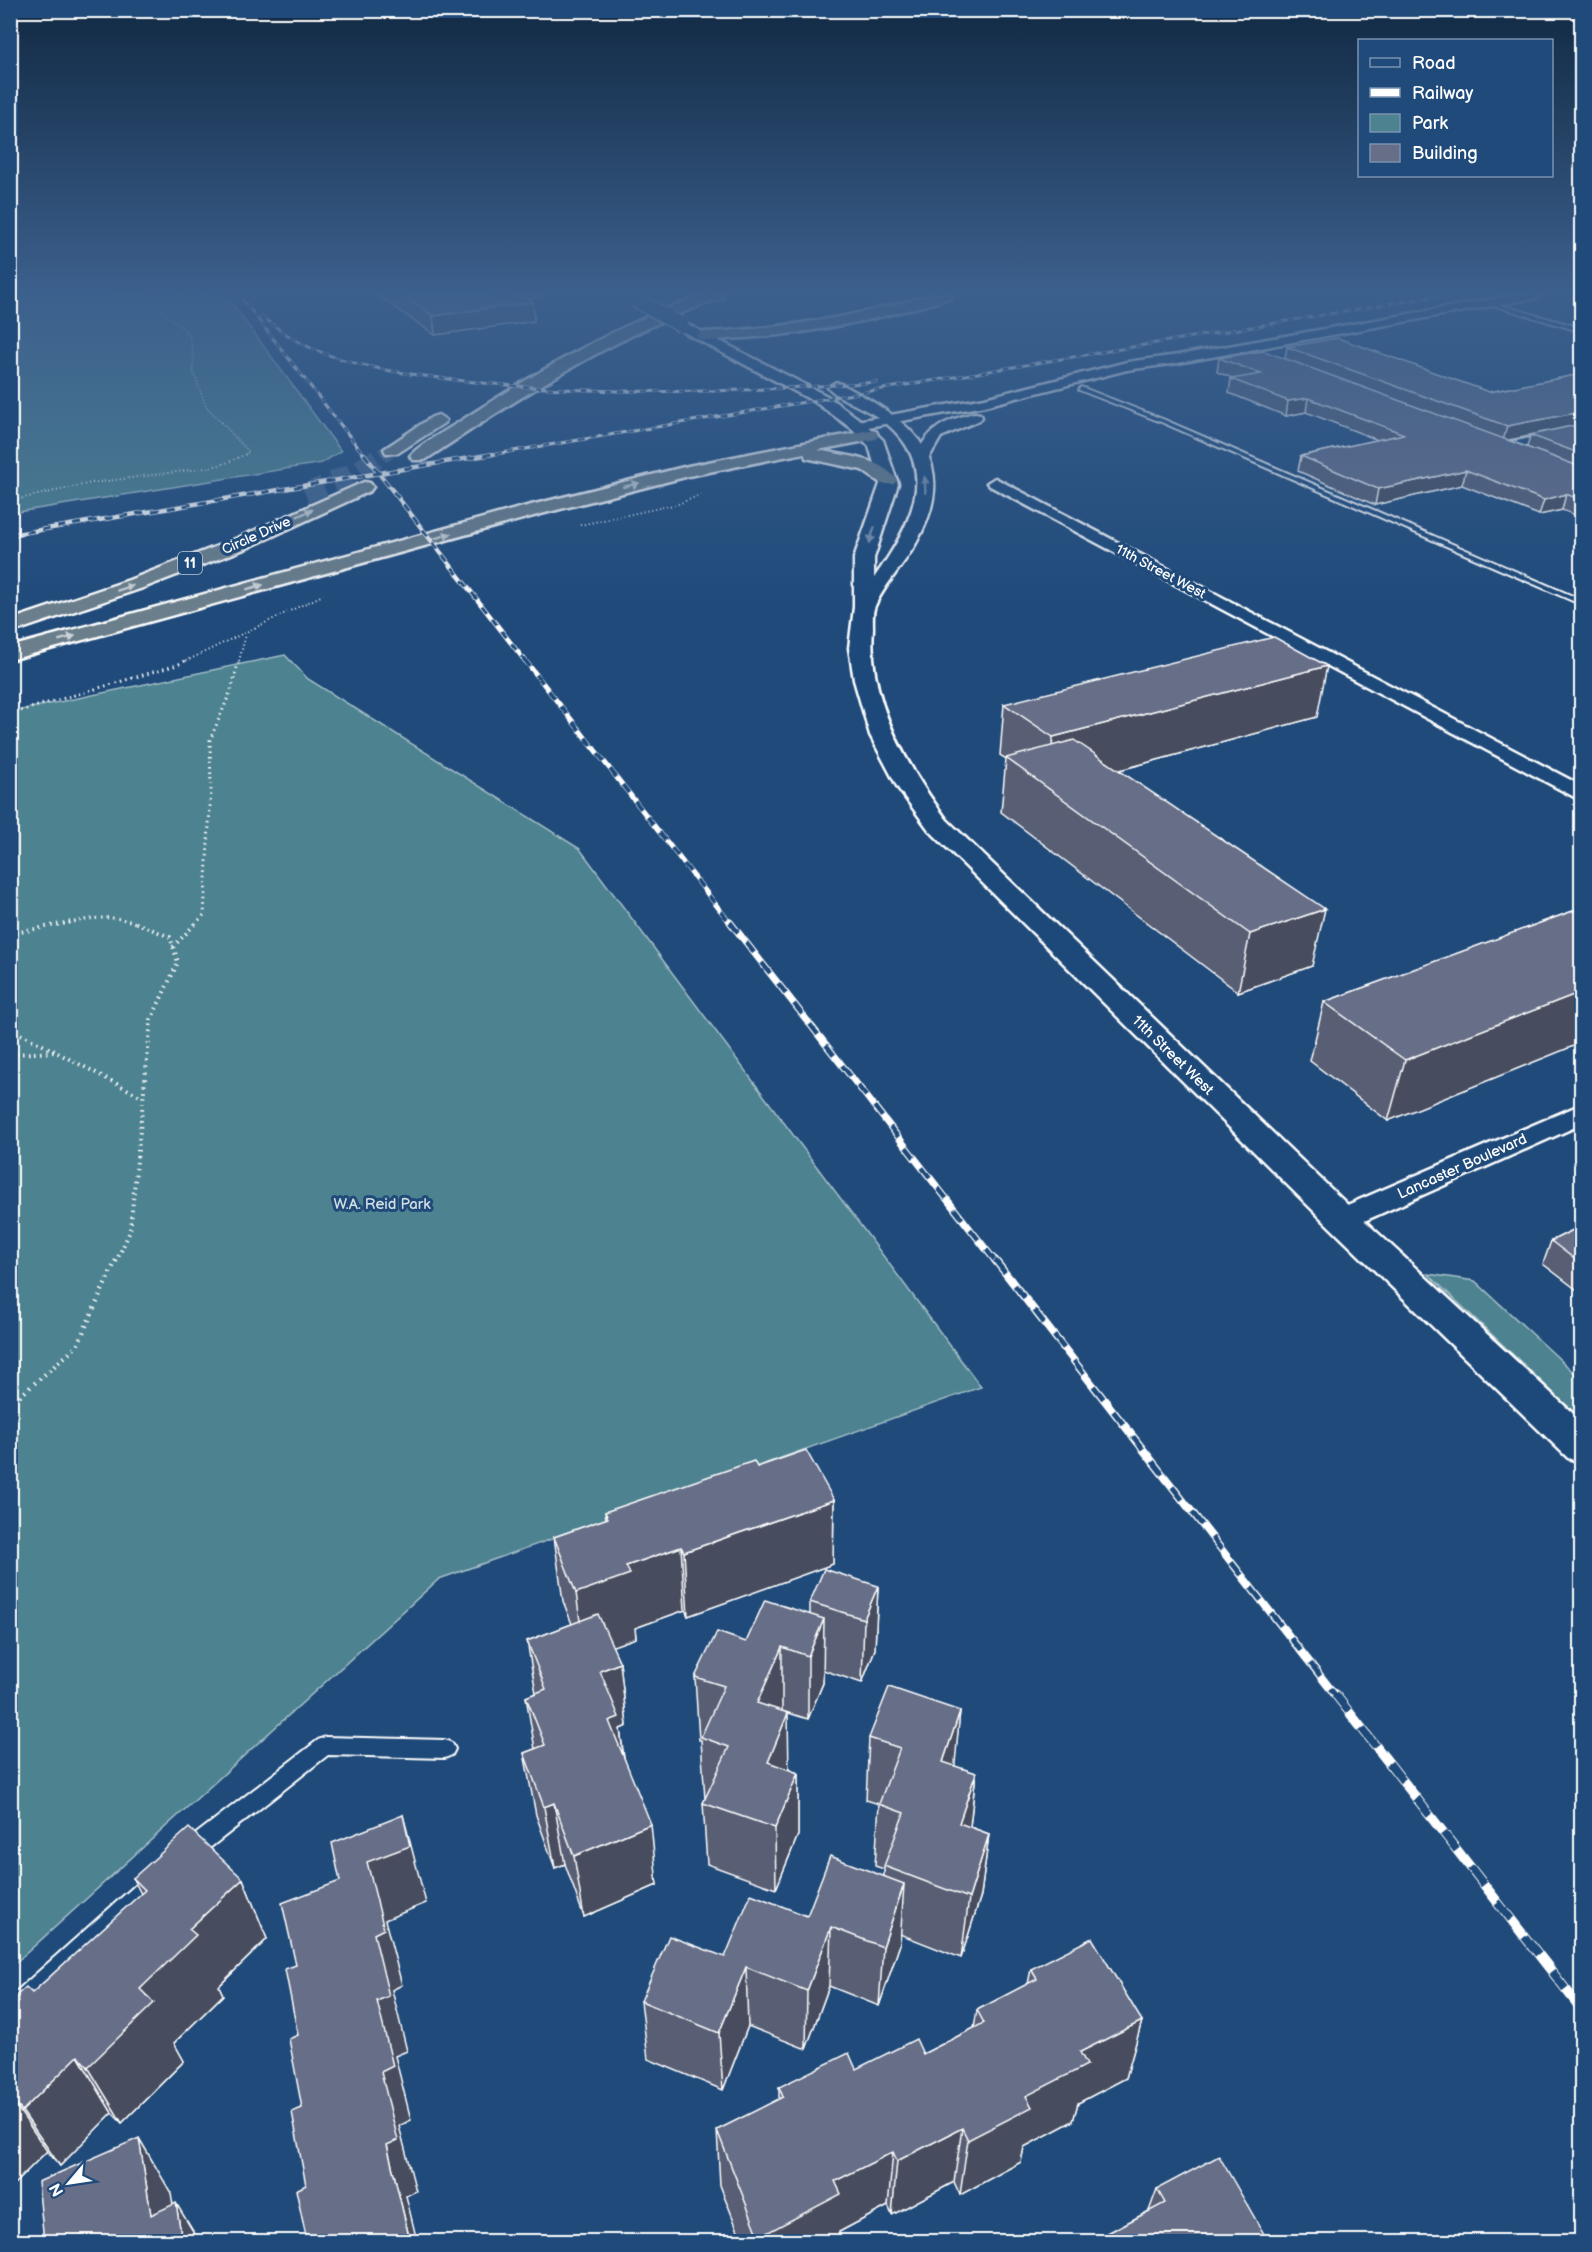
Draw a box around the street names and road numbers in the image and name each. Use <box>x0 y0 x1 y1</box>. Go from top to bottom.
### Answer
street label: Circle Drive <box>219 513 293 558</box>
street label: 11th Street West <box>1113 541 1209 603</box>
road number: 11 <box>178 552 202 574</box>
street label: 11th Street West <box>1128 1011 1218 1100</box>
street label: Lancaster Boulevard <box>1394 1129 1530 1204</box>

